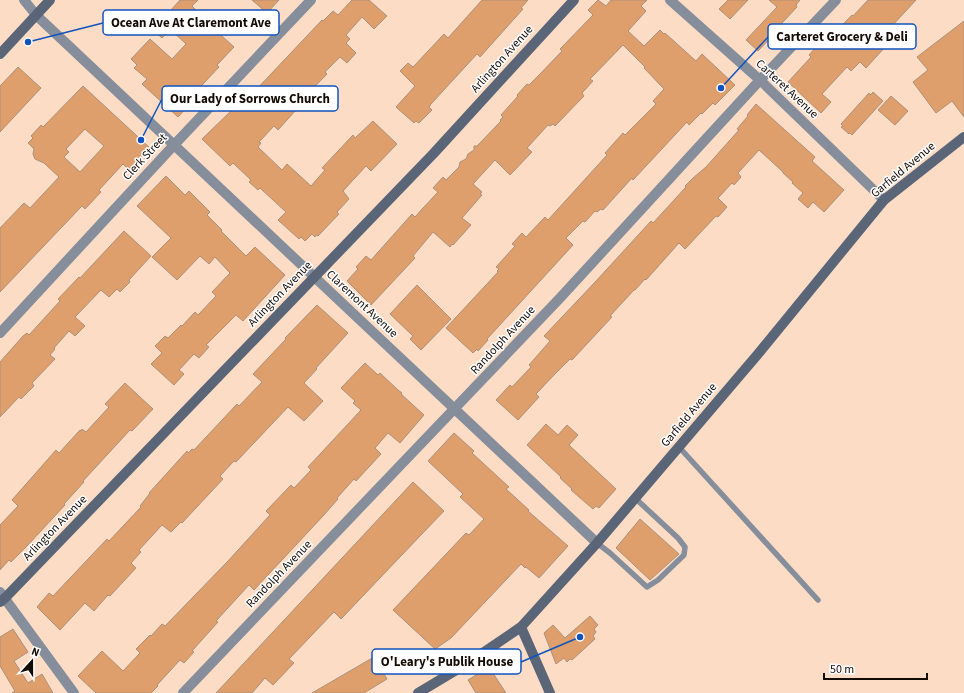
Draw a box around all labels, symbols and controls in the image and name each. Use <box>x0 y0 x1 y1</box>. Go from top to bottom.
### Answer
callout: Ocean Ave At Claremont Ave <box>103 10 279 35</box>
text: Ocean Ave At Claremont Ave <box>111 14 271 32</box>
street label: Arlington Avenue <box>467 21 537 97</box>
callout: Carteret Grocery & Deli <box>768 24 916 49</box>
text: Carteret Grocery & Deli <box>776 28 908 46</box>
street label: Carteret Avenue <box>752 55 822 123</box>
callout: Our Lady of Sorrows Church <box>162 86 338 111</box>
text: Our Lady of Sorrows Church <box>170 90 330 108</box>
street label: Clerk Street <box>119 130 171 184</box>
street label: Garfield Avenue <box>867 138 939 202</box>
street label: Arlington Avenue <box>244 257 316 331</box>
street label: Claremont Avenue <box>322 266 402 342</box>
street label: Randolph Avenue <box>467 302 539 378</box>
street label: Garfield Avenue <box>657 379 721 451</box>
street label: Arlington Avenue <box>19 491 91 565</box>
street label: Randolph Avenue <box>242 536 316 612</box>
north arrow <box>12 641 52 681</box>
text: N <box>29 644 42 660</box>
callout: O'Leary's Publik House <box>372 649 521 674</box>
text: O'Leary's Publik House <box>381 653 513 671</box>
scale bar <box>824 655 927 681</box>
text: 50 m <box>830 661 854 678</box>

